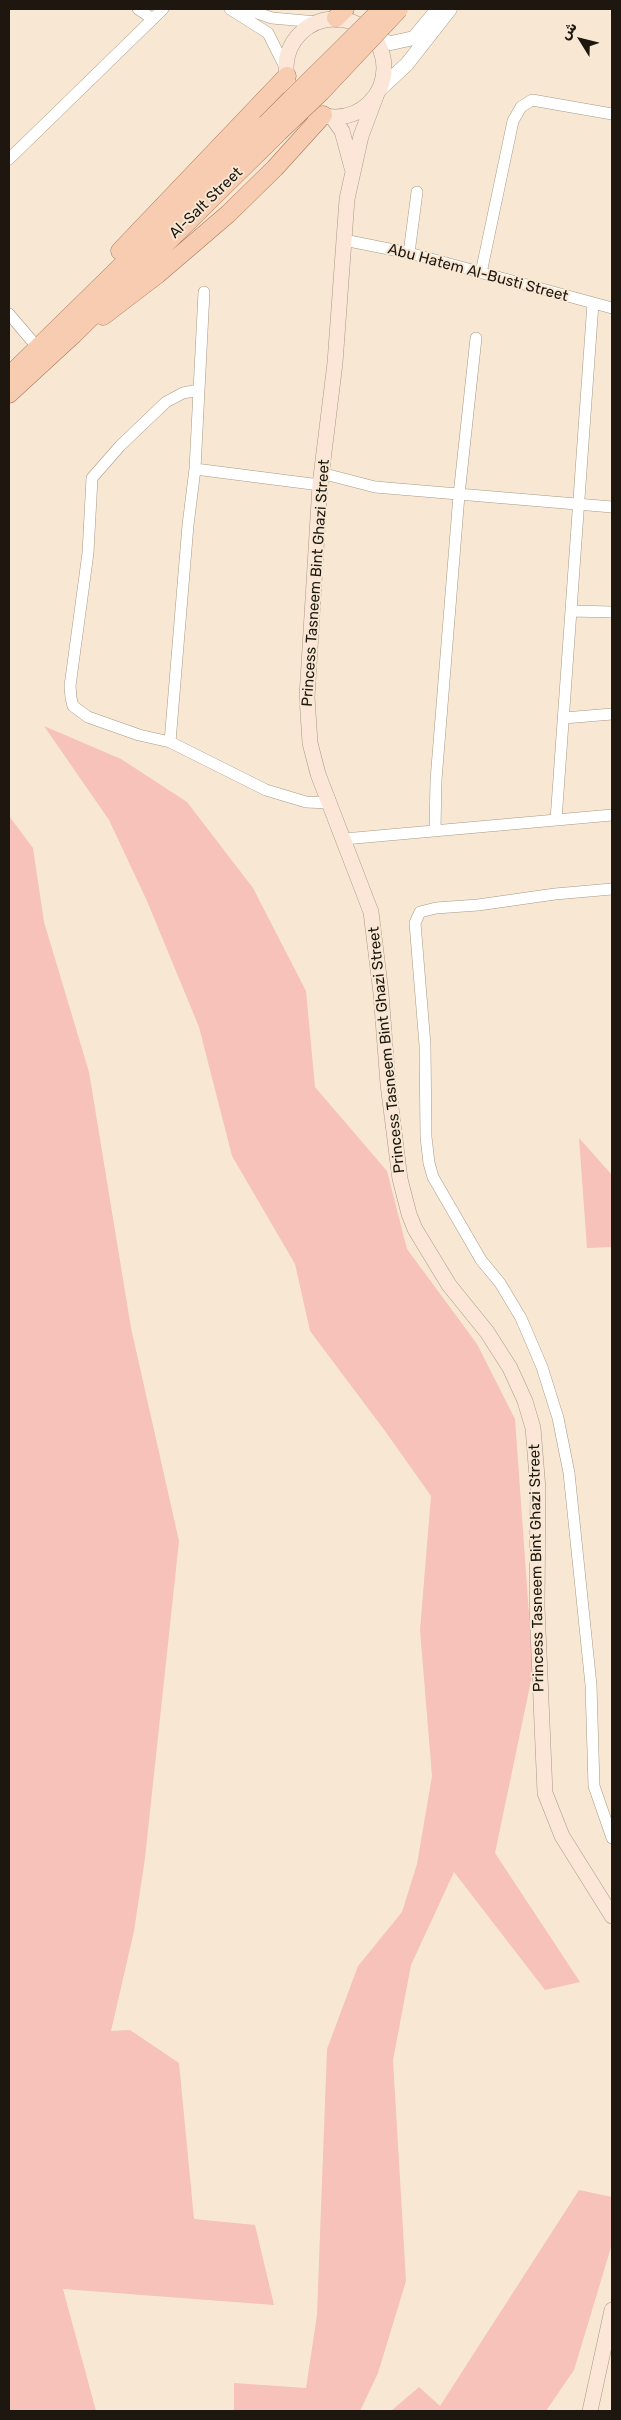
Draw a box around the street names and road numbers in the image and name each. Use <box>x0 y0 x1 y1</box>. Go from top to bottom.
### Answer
street label: Al-Salt Street <box>166 164 246 242</box>
street label: Abu Hatem Al-Busti Street <box>386 240 570 306</box>
street label: Princess Tasneem Bint Ghazi Street <box>298 459 334 707</box>
street label: Princess Tasneem Bint Ghazi Street <box>365 926 409 1174</box>
street label: Princess Tasneem Bint Ghazi Street <box>526 1444 548 1692</box>

